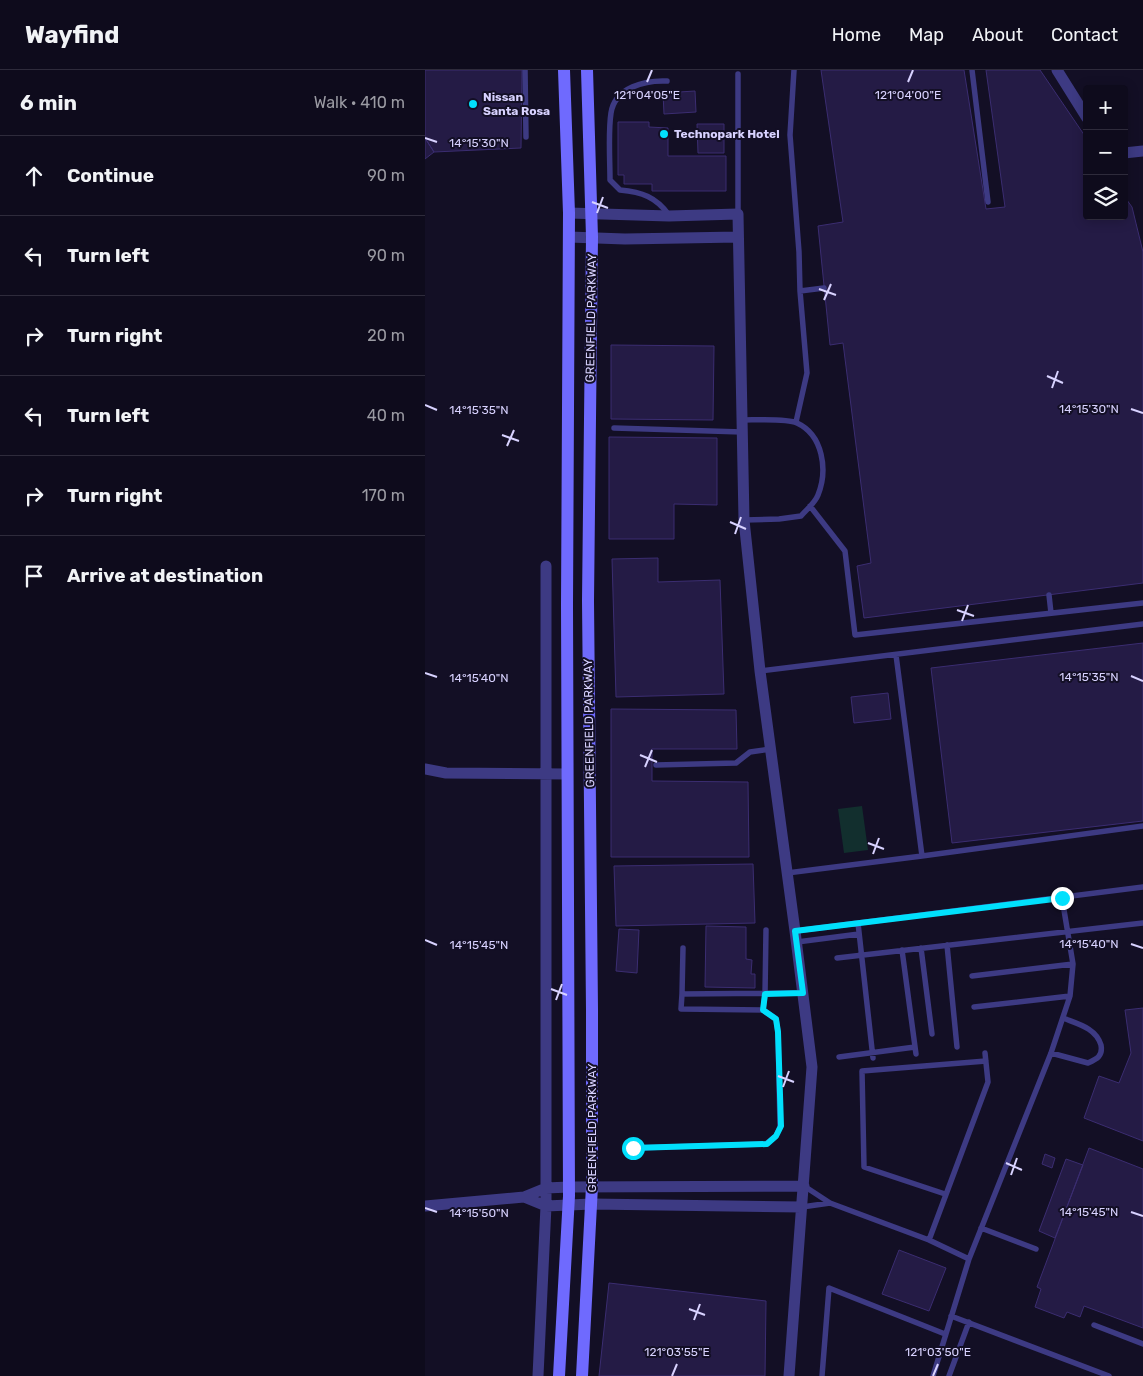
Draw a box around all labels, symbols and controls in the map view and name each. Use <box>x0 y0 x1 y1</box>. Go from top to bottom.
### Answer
text: Wayfind <box>25 21 119 49</box>
text: Home <box>832 24 881 46</box>
text: Map <box>909 24 944 46</box>
text: About <box>972 24 1023 46</box>
text: Contact <box>1051 24 1118 46</box>
map controls <box>1083 85 1128 220</box>
button: + <box>1083 85 1128 130</box>
text: 121°04'05"E <box>614 88 680 102</box>
text: 121°04'00"E <box>875 88 941 102</box>
text: 6 min <box>20 90 77 115</box>
place label: Nissan Santa Rosa <box>483 90 550 118</box>
text: Walk · 410 m <box>314 93 405 112</box>
marker: Nissan Santa Rosa <box>467 98 479 110</box>
place label: Technopark Hotel <box>674 127 780 141</box>
marker: Technopark Hotel <box>658 128 670 140</box>
button: − <box>1083 130 1128 175</box>
text: 14°15'30"N <box>449 136 509 150</box>
icon: ahead <box>20 162 48 190</box>
text: Continue <box>67 164 154 187</box>
text: 90 m <box>367 166 405 185</box>
button: layers <box>1083 175 1128 220</box>
icon: left <box>20 242 48 270</box>
text: Turn left <box>67 244 149 267</box>
text: 90 m <box>367 246 405 265</box>
street label: GREENFIELD PARKWAY <box>583 253 599 383</box>
icon: right <box>20 322 48 350</box>
text: Turn right <box>67 324 162 347</box>
text: 20 m <box>367 326 405 345</box>
icon: left <box>20 402 48 430</box>
text: 14°15'30"N <box>1059 402 1119 416</box>
text: 14°15'35"N <box>449 403 509 417</box>
text: Turn left <box>67 404 149 427</box>
text: 40 m <box>367 406 405 425</box>
icon: right <box>20 482 48 510</box>
text: Turn right <box>67 484 162 507</box>
text: 170 m <box>362 486 405 505</box>
icon: arrive <box>20 562 48 590</box>
text: Arrive at destination <box>67 564 263 587</box>
street label: GREENFIELD PARKWAY <box>581 658 597 788</box>
text: 14°15'35"N <box>1059 670 1119 684</box>
text: 14°15'40"N <box>449 671 509 685</box>
route end <box>1051 887 1074 910</box>
text: 14°15'40"N <box>1059 937 1119 951</box>
text: 14°15'45"N <box>450 938 508 952</box>
street label: GREENFIELD PARKWAY <box>585 1063 599 1193</box>
route start <box>622 1137 645 1160</box>
text: 14°15'45"N <box>1060 1205 1118 1219</box>
text: 14°15'50"N <box>449 1206 509 1220</box>
text: 121°03'55"E <box>644 1345 710 1359</box>
text: 121°03'50"E <box>905 1345 971 1359</box>

